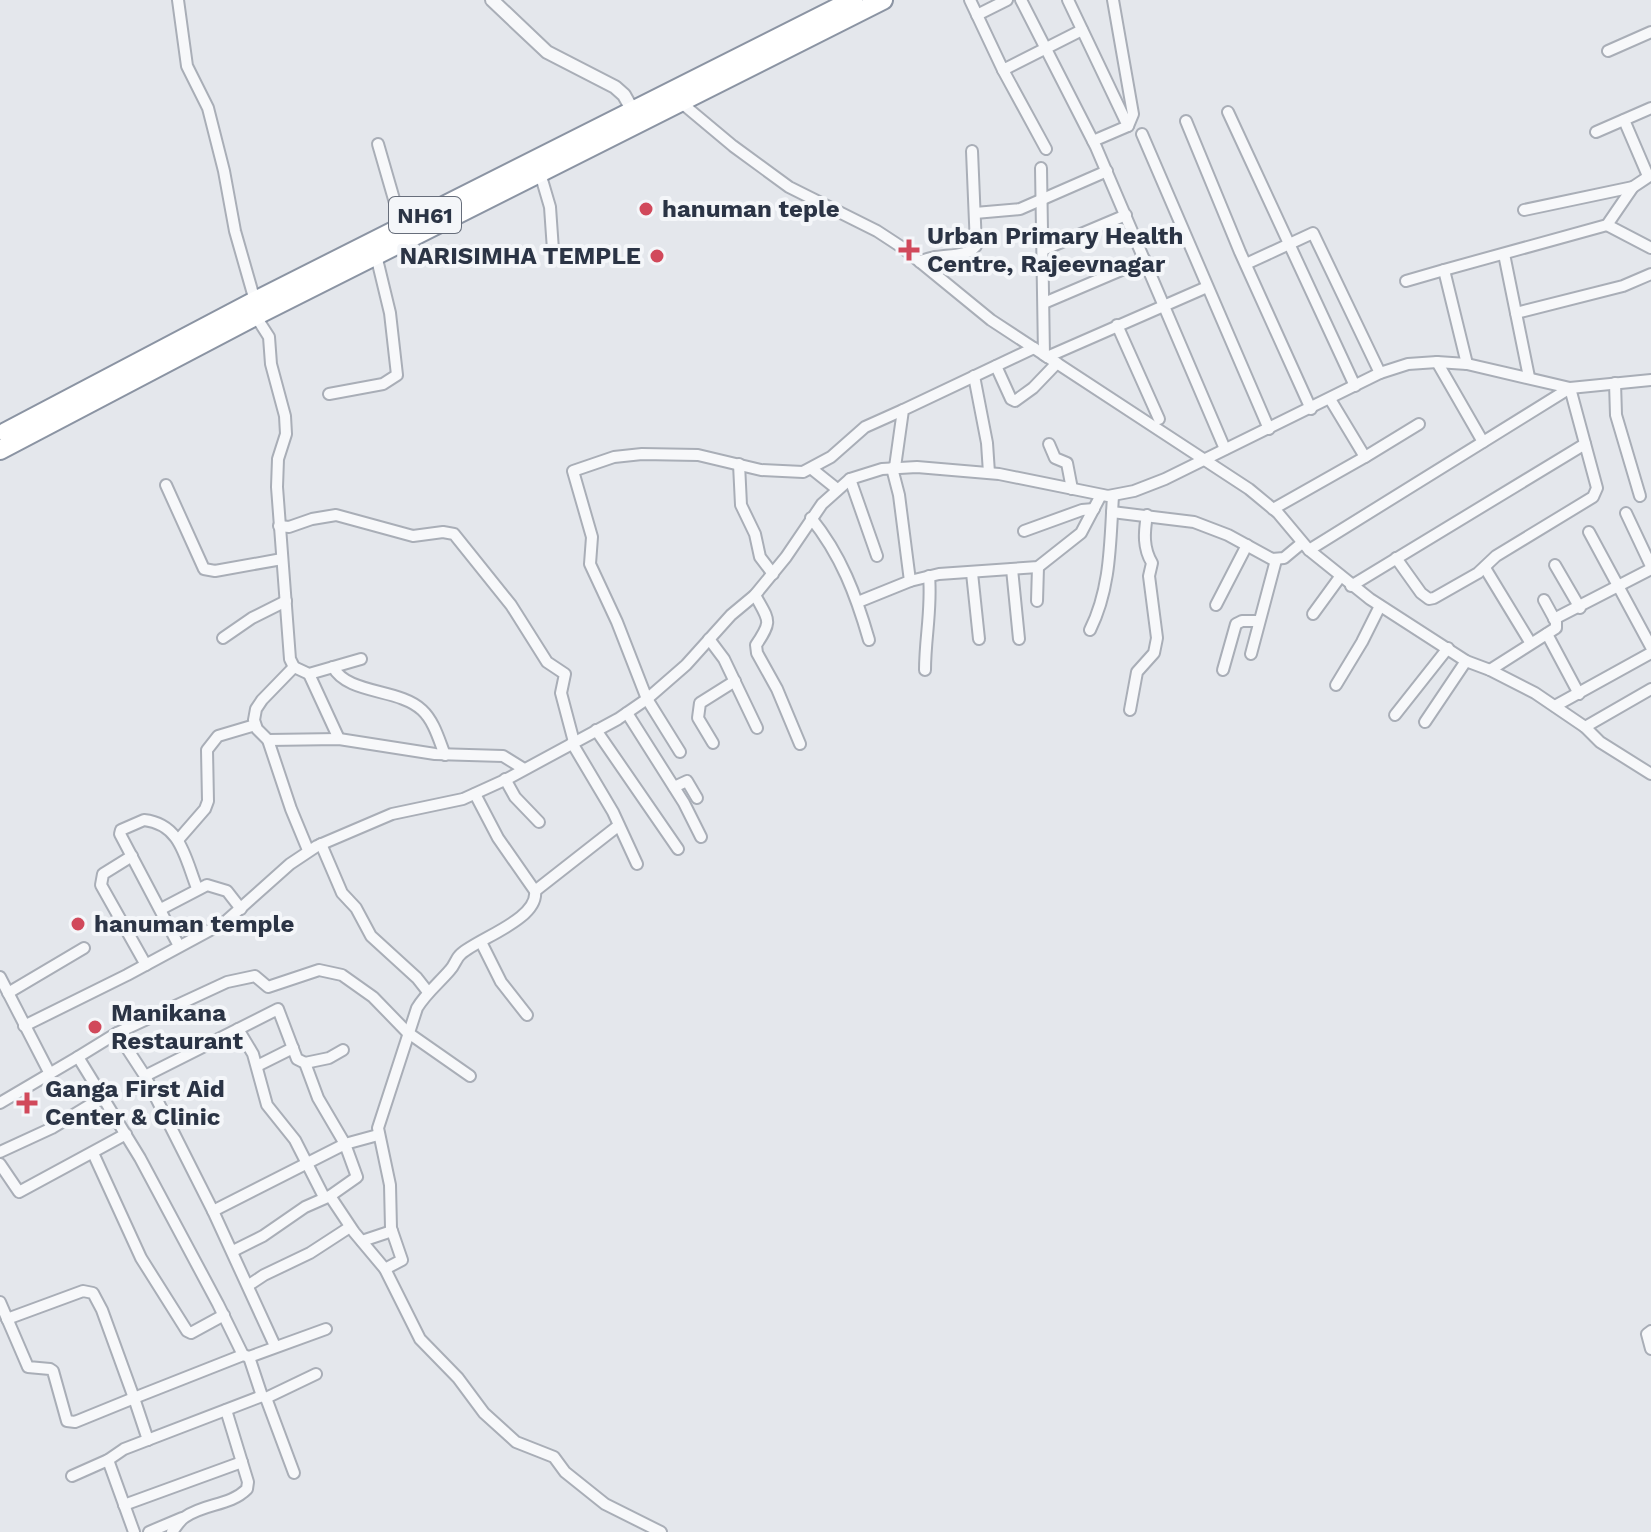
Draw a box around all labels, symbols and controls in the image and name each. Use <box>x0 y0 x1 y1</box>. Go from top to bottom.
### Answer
place label: hanuman teple <box>662 195 840 223</box>
road number: NH61 <box>389 197 461 233</box>
marker: hanuman teple <box>637 200 655 218</box>
place label: Urban Primary Health Centre, Rajeevnagar <box>927 222 1184 278</box>
marker: Urban Primary Health Centre, Rajeevnagar <box>898 239 920 261</box>
place label: NARISIMHA TEMPLE <box>400 242 641 270</box>
marker: NARISIMHA TEMPLE <box>648 247 666 265</box>
place label: hanuman temple <box>94 910 294 938</box>
marker: hanuman temple <box>69 915 87 933</box>
place label: Manikana Restaurant <box>111 999 243 1055</box>
marker: Manikana Restaurant <box>86 1018 104 1036</box>
place label: Ganga First Aid Center & Clinic <box>45 1075 225 1131</box>
marker: Ganga First Aid Center & Clinic <box>16 1092 38 1114</box>

